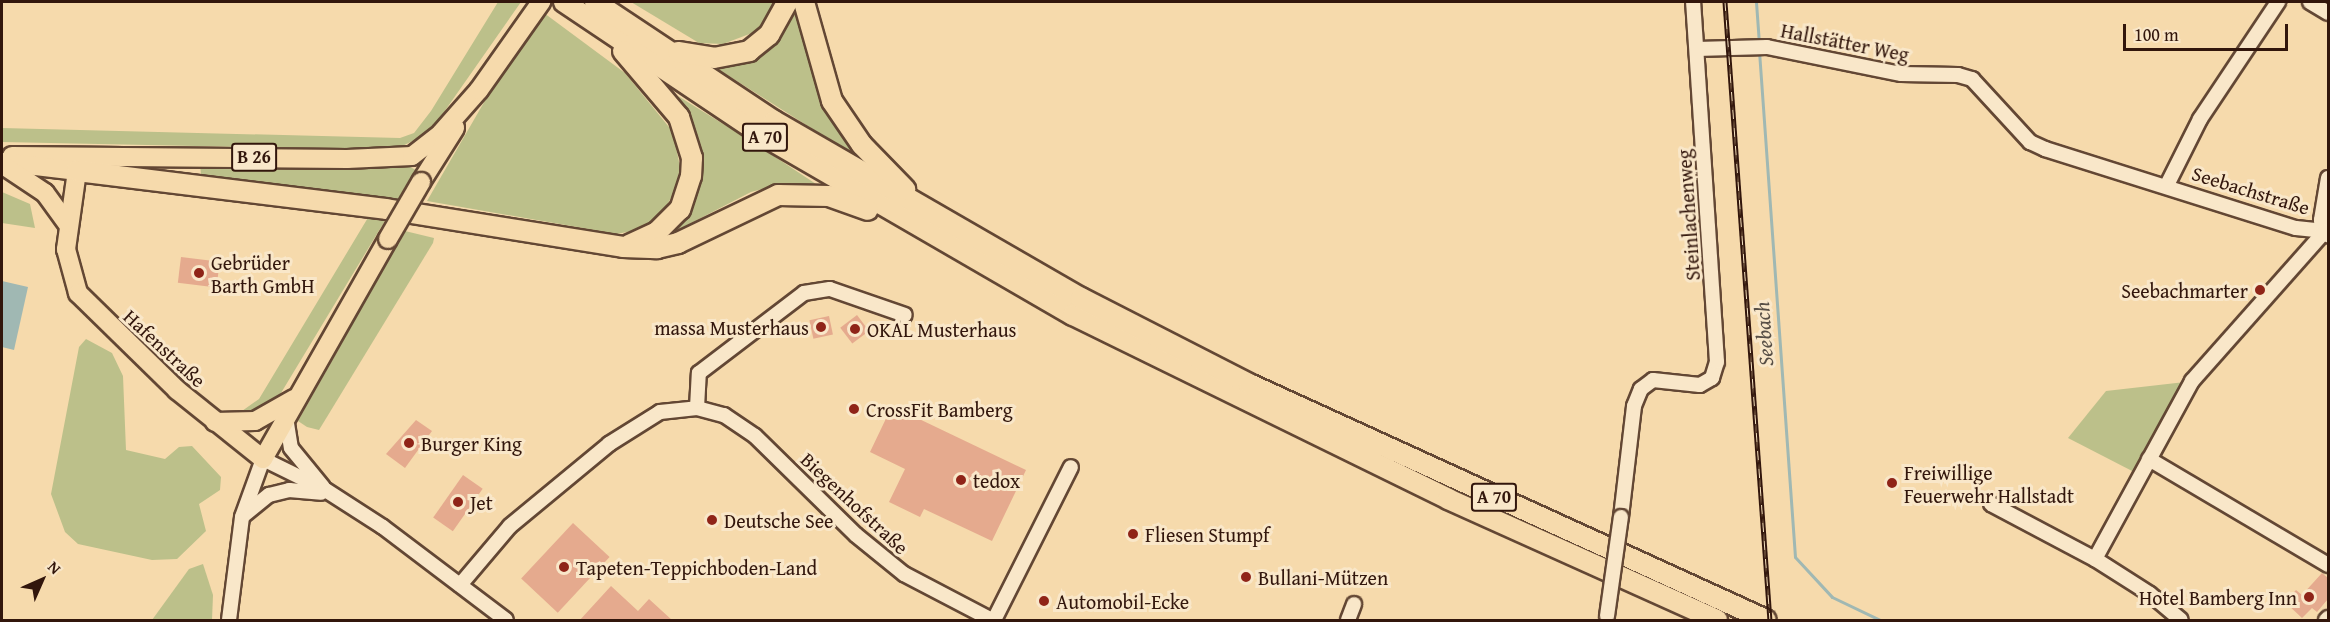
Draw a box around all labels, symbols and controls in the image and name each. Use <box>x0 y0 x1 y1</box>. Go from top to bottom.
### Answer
scale bar <box>2126 12 2291 50</box>
street label: Hallstätter Weg <box>1779 18 1911 66</box>
text: 100 m <box>2134 21 2179 48</box>
road number: A 70 <box>741 122 789 152</box>
road number: B 26 <box>230 142 278 172</box>
street label: Steinlachenweg <box>1671 148 1705 282</box>
street label: Seebachstraße <box>2189 161 2313 219</box>
place label: Gebrüder Barth GmbH <box>211 250 314 297</box>
marker: Gebrüder Barth GmbH <box>192 266 206 280</box>
place label: Seebachmarter <box>2121 278 2248 302</box>
marker: Seebachmarter <box>2253 283 2267 297</box>
water label: Seebach <box>1749 301 1779 367</box>
street label: Hafenstraße <box>119 304 211 392</box>
place label: massa Musterhaus <box>654 315 809 339</box>
place label: OKAL Musterhaus <box>867 317 1017 341</box>
marker: massa Musterhaus <box>814 320 828 334</box>
marker: OKAL Musterhaus <box>848 322 862 336</box>
place label: CrossFit Bamberg <box>866 397 1013 421</box>
marker: CrossFit Bamberg <box>847 402 861 416</box>
place label: Burger King <box>421 431 522 455</box>
marker: Burger King <box>402 436 416 450</box>
street label: Biegenhofstraße <box>796 447 914 559</box>
place label: Freiwillige Feuerwehr Hallstadt <box>1904 460 2074 507</box>
place label: tedox <box>973 468 1020 492</box>
marker: tedox <box>954 473 968 487</box>
marker: Freiwillige Feuerwehr Hallstadt <box>1885 476 1899 490</box>
road number: A 70 <box>1470 482 1518 512</box>
place label: Jet <box>470 490 493 514</box>
marker: Jet <box>451 495 465 509</box>
place label: Deutsche See <box>724 508 833 532</box>
marker: Deutsche See <box>705 513 719 527</box>
place label: Fliesen Stumpf <box>1145 522 1270 546</box>
marker: Fliesen Stumpf <box>1126 527 1140 541</box>
north arrow <box>12 550 72 610</box>
text: N <box>42 555 67 580</box>
place label: Tapeten-Teppichboden-Land <box>576 555 817 579</box>
marker: Tapeten-Teppichboden-Land <box>557 560 571 574</box>
place label: Bullani-Mützen <box>1258 565 1388 589</box>
marker: Bullani-Mützen <box>1239 570 1253 584</box>
place label: Hotel Bamberg Inn <box>2139 585 2297 609</box>
place label: Automobil-Ecke <box>1056 589 1189 613</box>
marker: Hotel Bamberg Inn <box>2302 590 2316 604</box>
marker: Automobil-Ecke <box>1037 594 1051 608</box>

